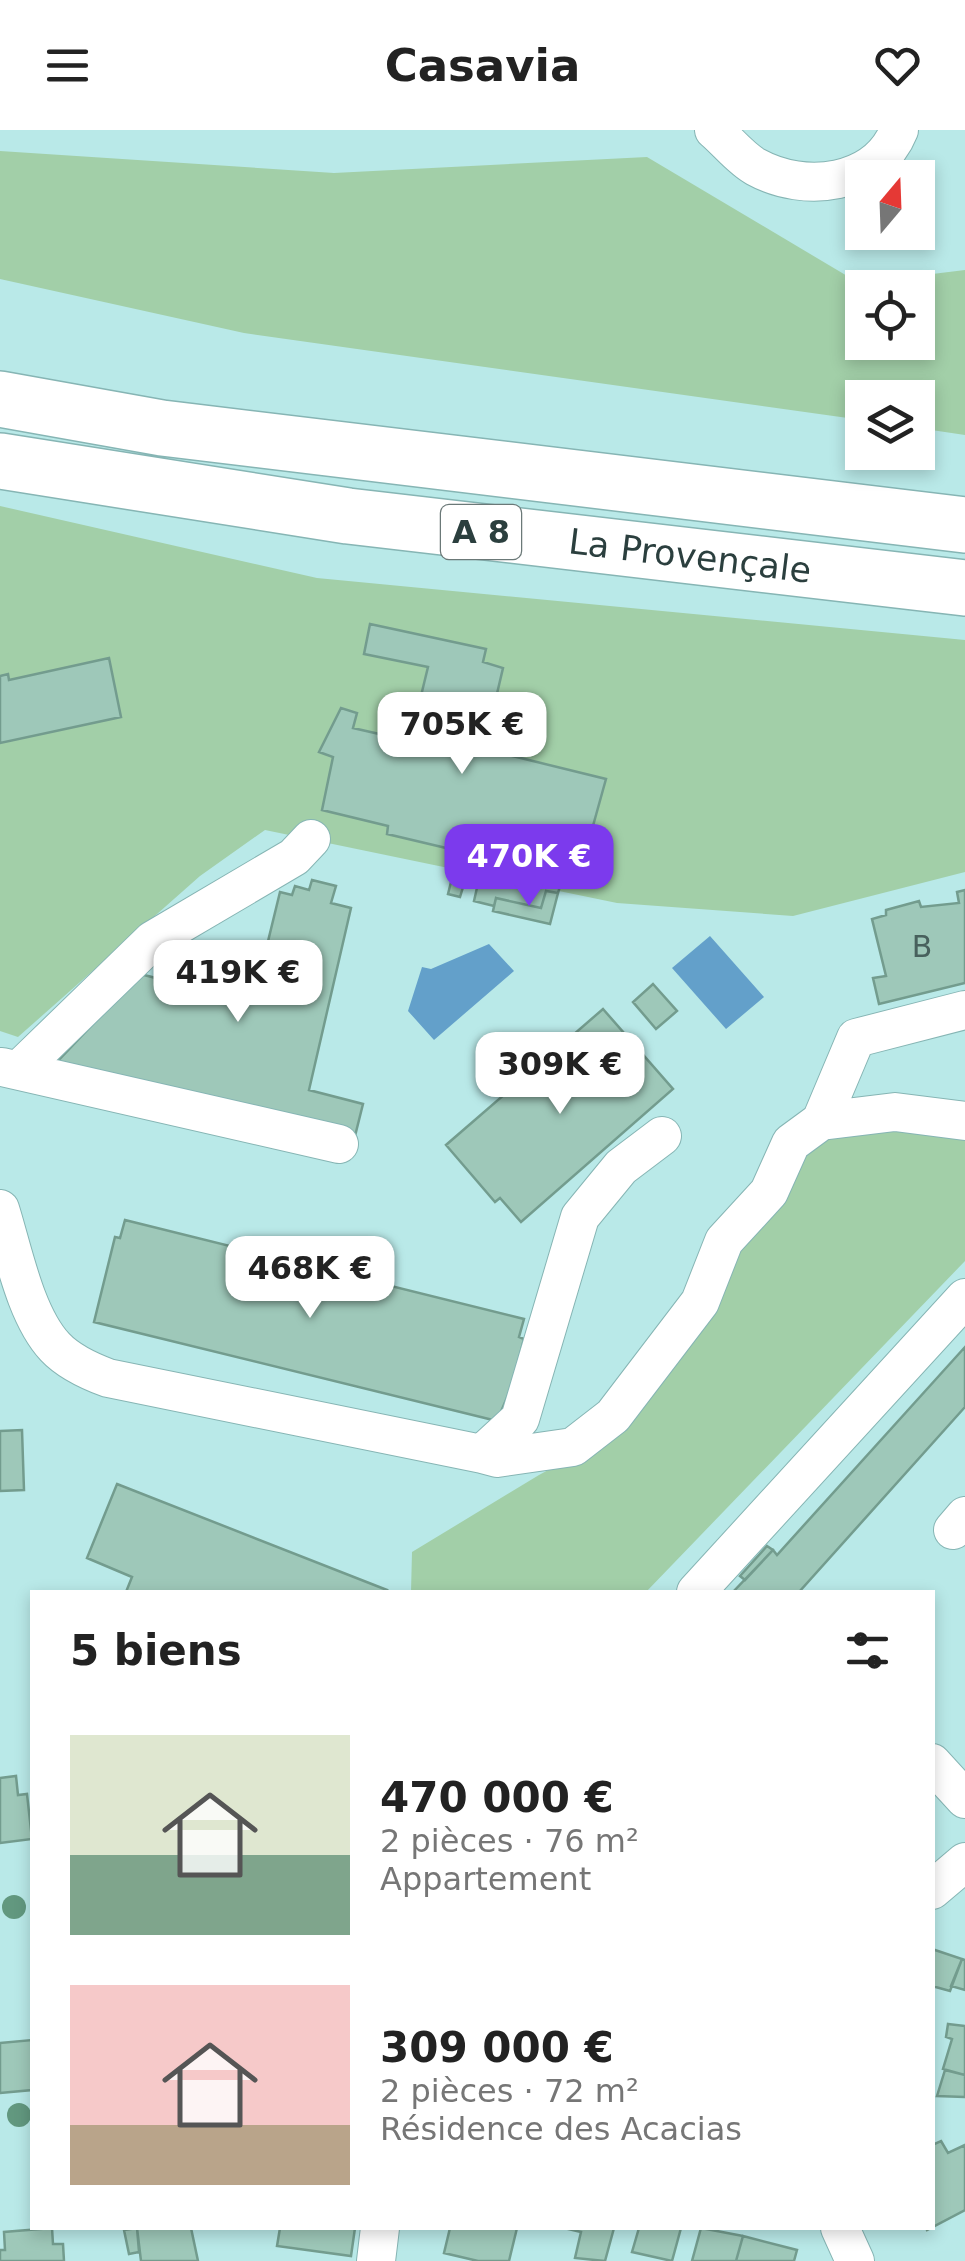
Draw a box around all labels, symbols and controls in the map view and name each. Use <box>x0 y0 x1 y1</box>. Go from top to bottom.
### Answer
icon: menu <box>40 38 95 93</box>
icon: heart <box>870 38 925 93</box>
text: Casavia <box>385 39 580 92</box>
north arrow <box>845 160 935 250</box>
map controls <box>845 160 935 470</box>
button: locate <box>845 270 935 360</box>
button: layers <box>845 380 935 470</box>
road number: A 8 <box>441 505 521 559</box>
street label: La Provençale <box>566 521 814 591</box>
pin: 705K € <box>381 692 543 777</box>
text: 705K € <box>400 705 525 743</box>
pin: 470K € <box>448 824 610 909</box>
text: 470K € <box>467 837 592 875</box>
house number: B <box>912 929 932 964</box>
pin: 419K € <box>157 940 319 1025</box>
text: 419K € <box>176 953 301 991</box>
pin: 309K € <box>479 1032 641 1117</box>
text: 309K € <box>498 1045 623 1083</box>
pin: 468K € <box>229 1236 391 1321</box>
text: 468K € <box>248 1249 373 1287</box>
icon: filters <box>840 1623 895 1678</box>
text: 5 biens <box>70 1626 242 1675</box>
text: 470 000 € <box>380 1773 614 1822</box>
icon: home <box>150 1775 270 1895</box>
text: 2 pièces · 76 m² <box>380 1822 639 1860</box>
text: Appartement <box>380 1860 591 1898</box>
text: 309 000 € <box>380 2023 614 2072</box>
icon: home <box>150 2025 270 2145</box>
text: 2 pièces · 72 m² <box>380 2072 639 2110</box>
text: Résidence des Acacias <box>380 2110 742 2148</box>

